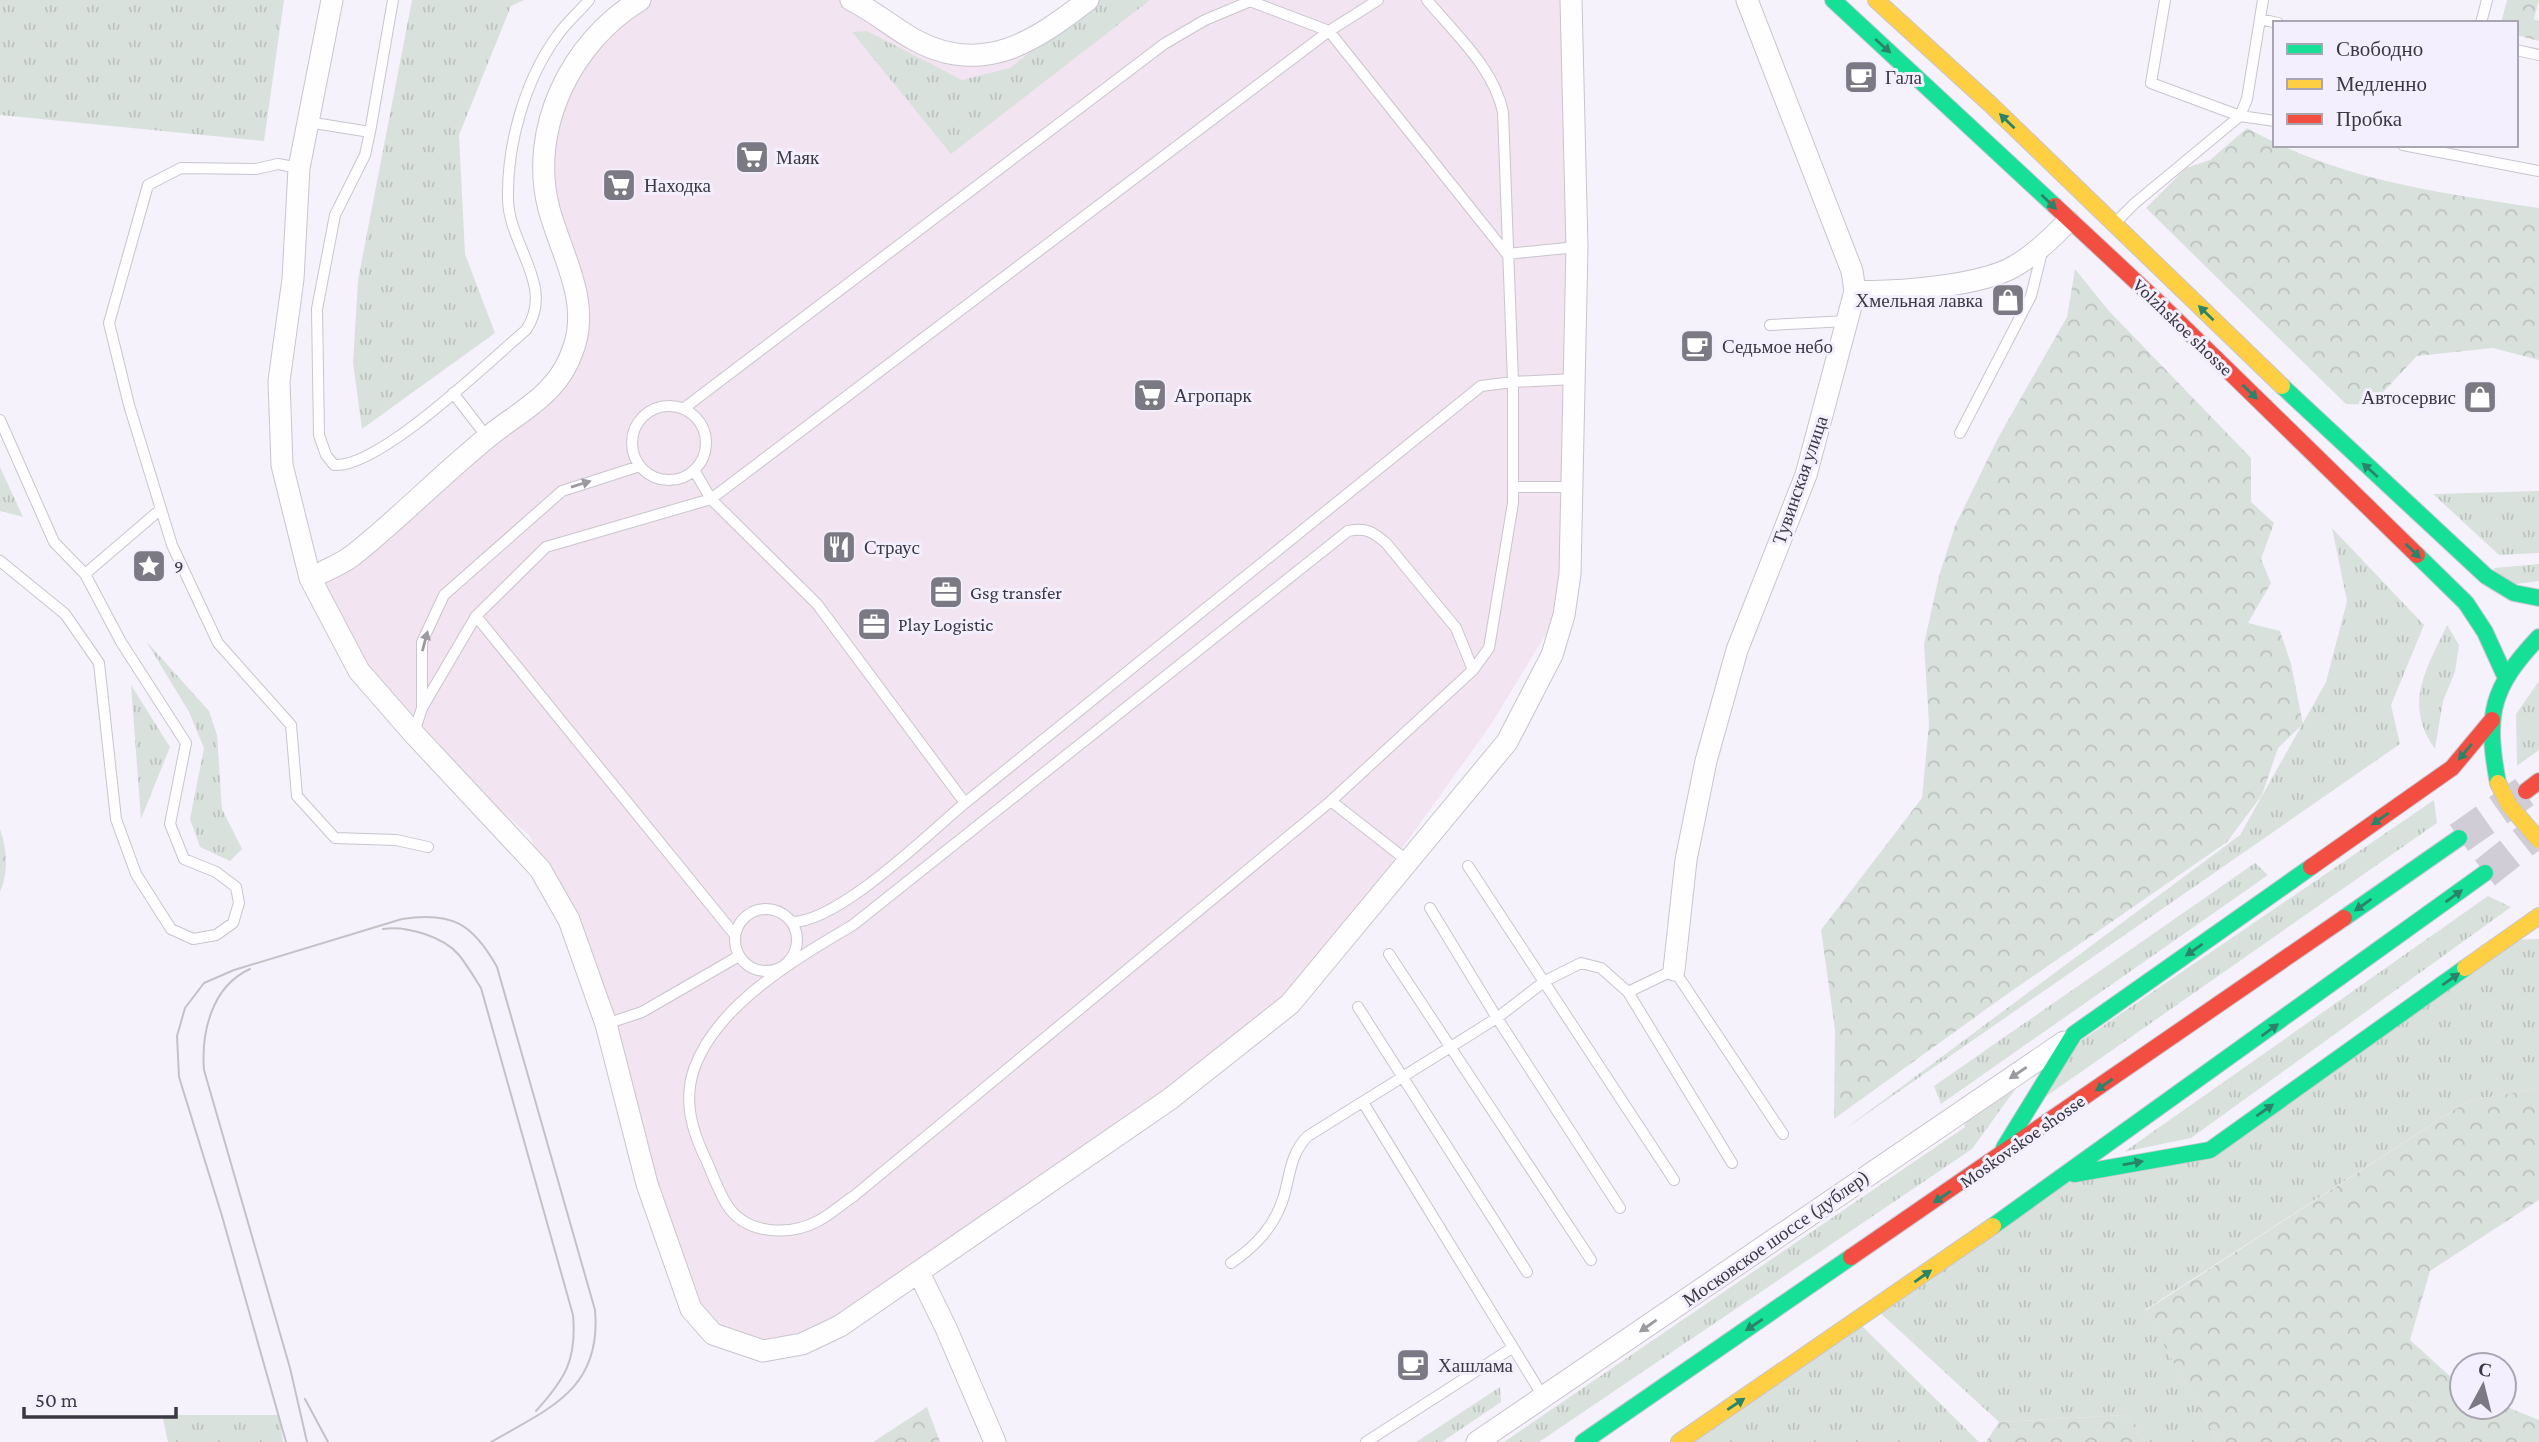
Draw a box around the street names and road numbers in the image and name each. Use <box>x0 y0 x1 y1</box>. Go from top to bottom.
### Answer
street label: Volzhskoe shosse <box>2129 274 2237 380</box>
street label: Тувинская улица <box>1768 412 1832 547</box>
street label: Moskovskoe shosse <box>1955 1090 2089 1192</box>
street label: Московское шоссе (дублер) <box>1679 1166 1874 1311</box>

